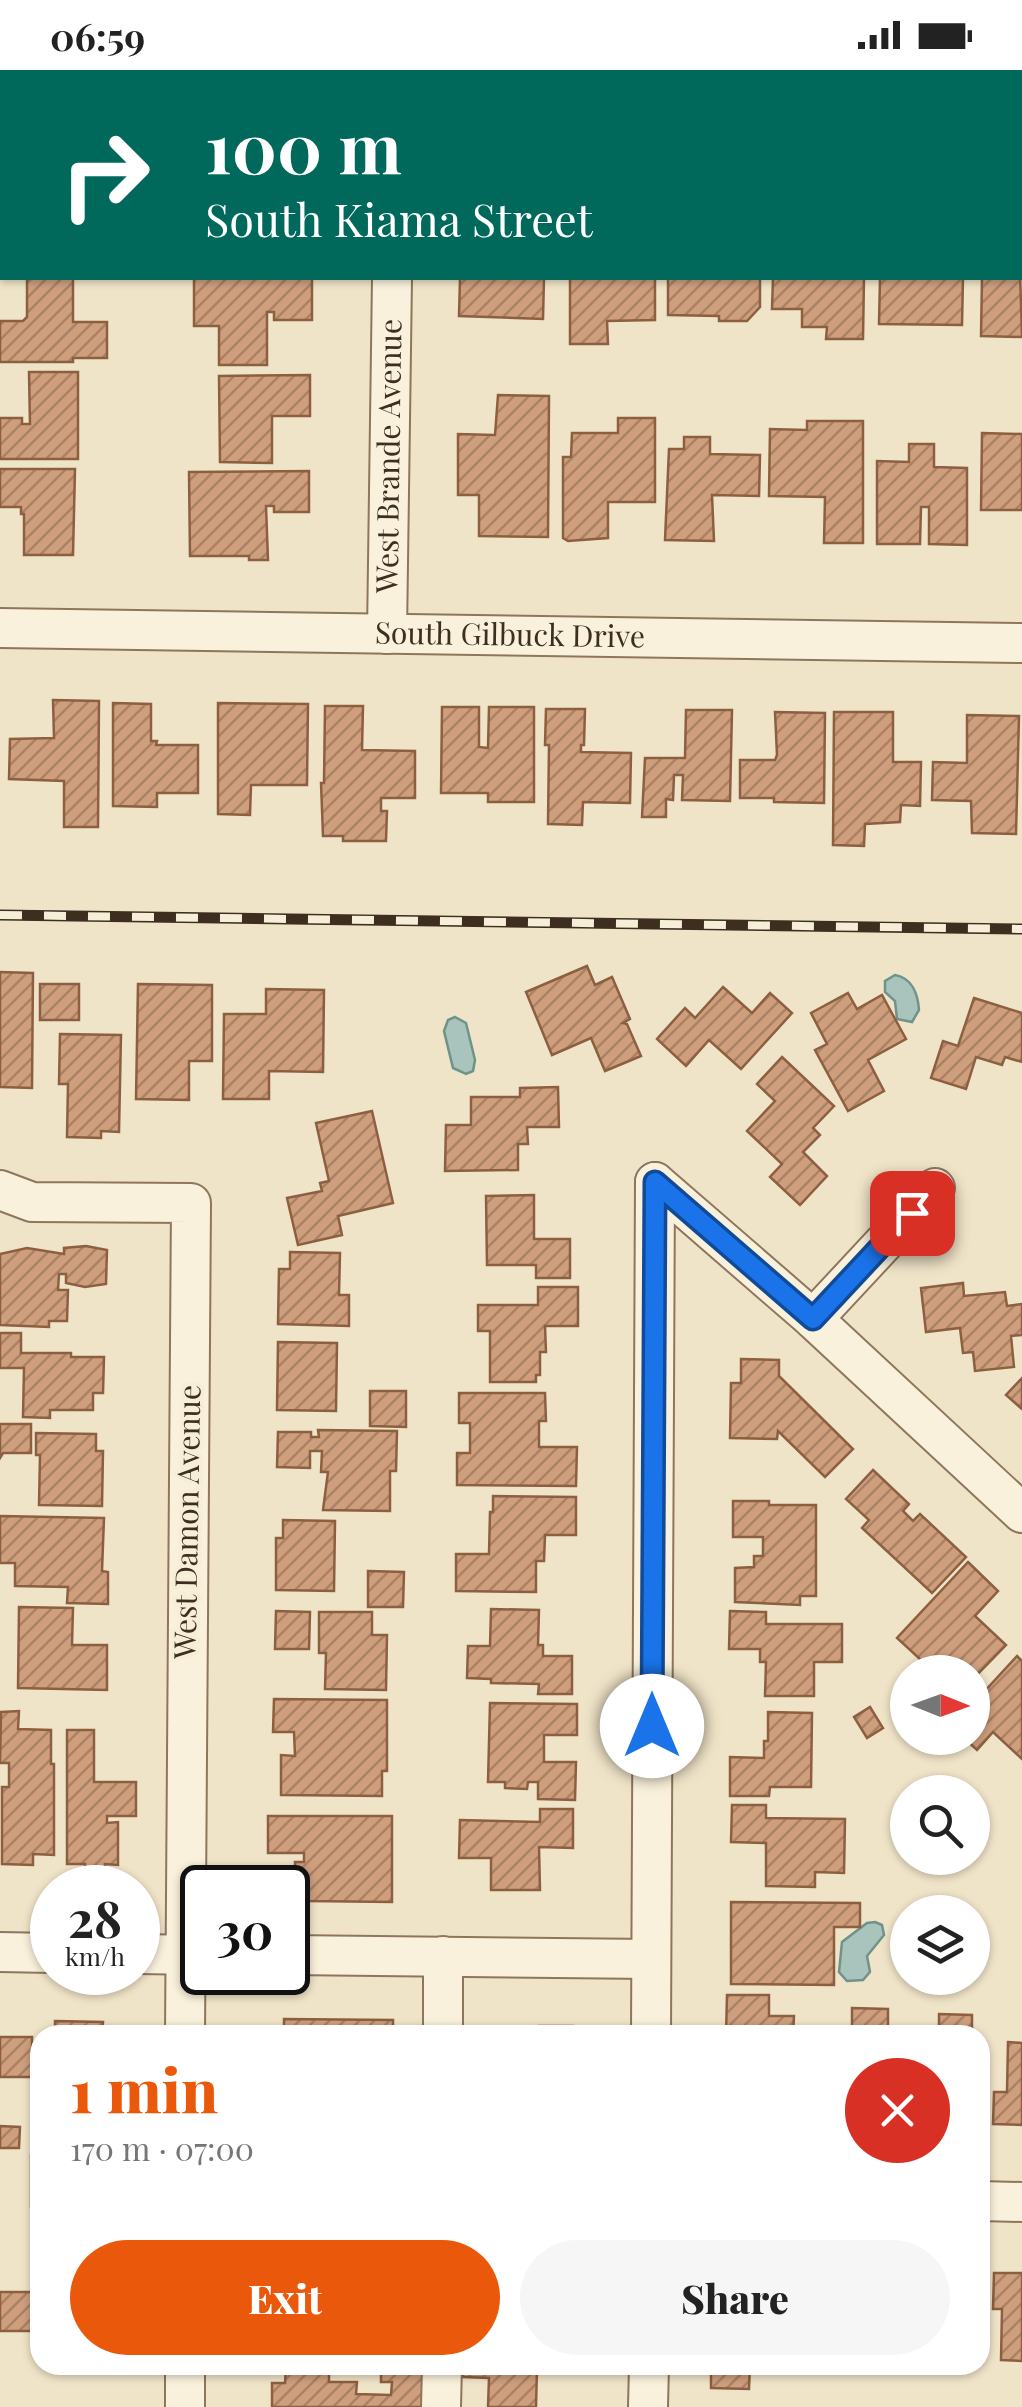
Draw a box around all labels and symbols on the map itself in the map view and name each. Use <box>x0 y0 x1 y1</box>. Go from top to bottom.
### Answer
street label: West Brande Avenue <box>366 319 409 594</box>
street label: South Gilbuck Drive <box>375 612 645 655</box>
pin <box>870 1171 955 1256</box>
street label: West Damon Avenue <box>164 1385 208 1660</box>
north arrow <box>890 1655 990 1755</box>
position arrow <box>600 1674 704 1778</box>
speed limit sign: 30 <box>180 1865 310 1995</box>

